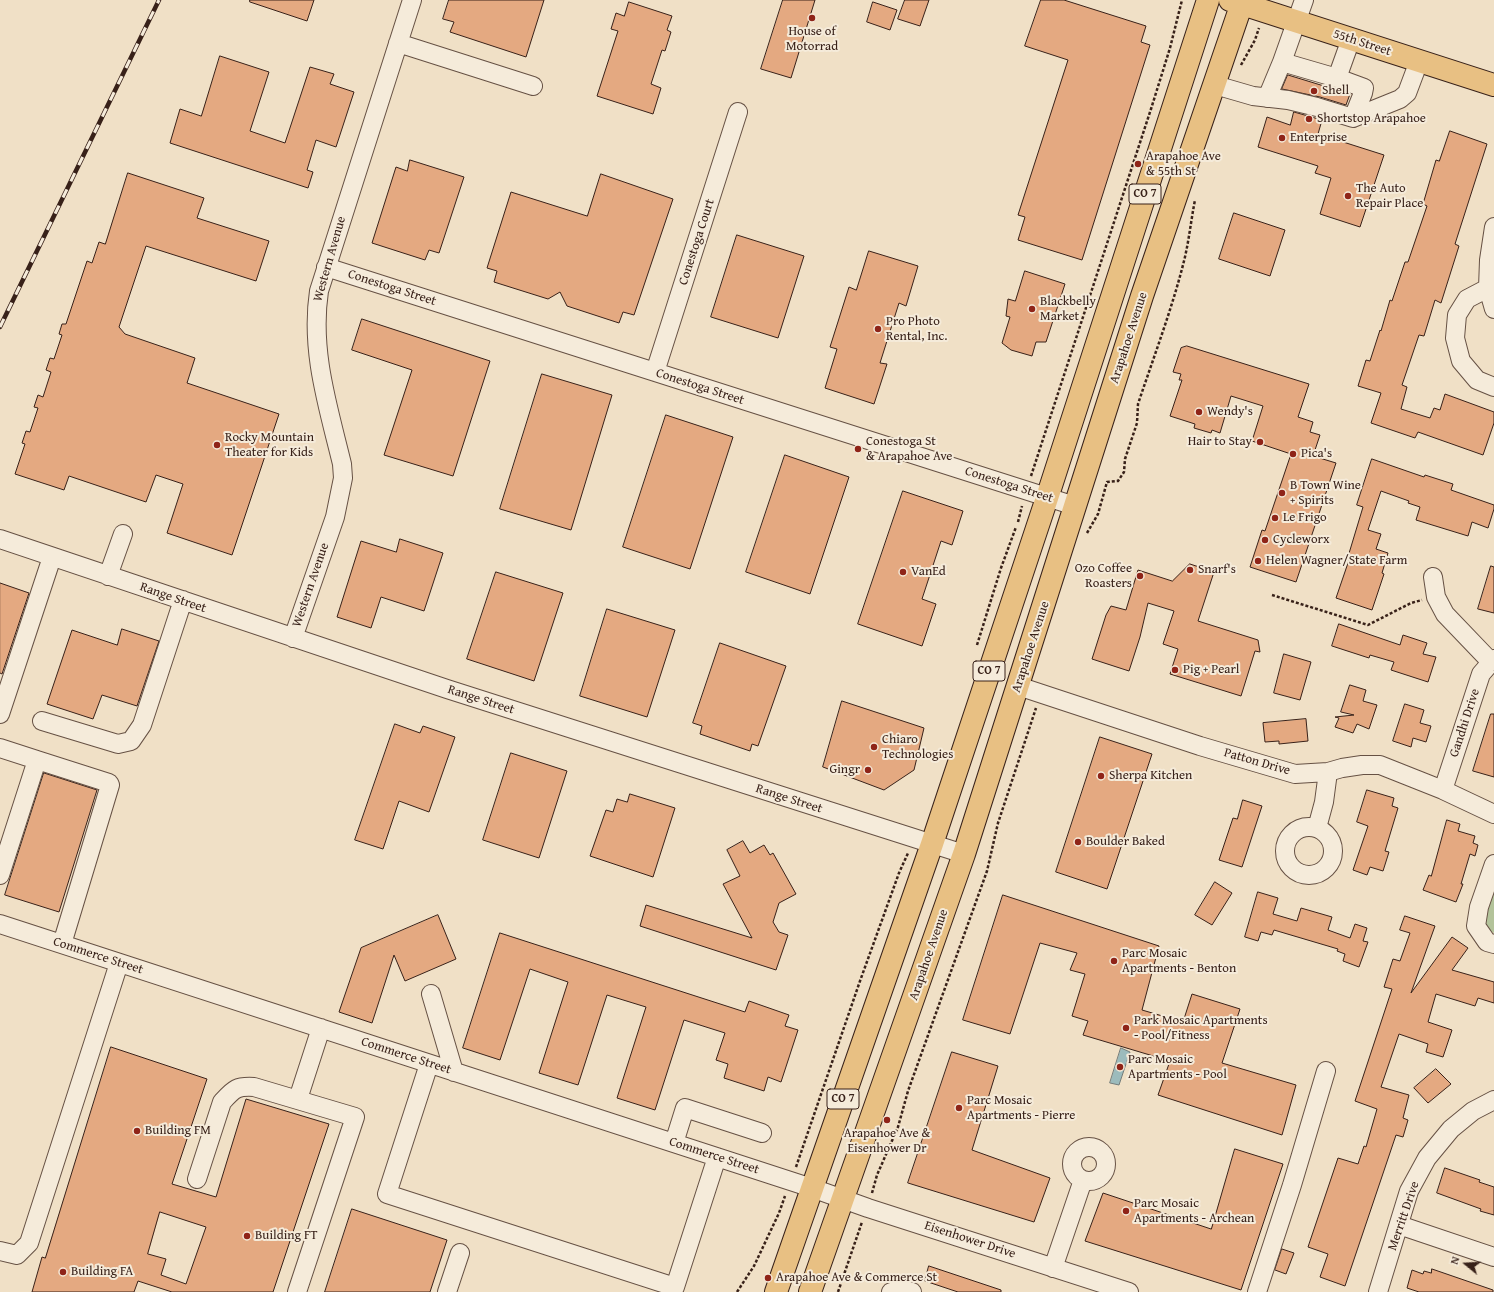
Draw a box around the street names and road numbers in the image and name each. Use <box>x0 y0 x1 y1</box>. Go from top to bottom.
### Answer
street label: 55th Street <box>1331 26 1393 60</box>
road number: CO 7 <box>1129 184 1161 204</box>
street label: Conestoga Court <box>676 197 718 287</box>
street label: Western Avenue <box>310 215 350 303</box>
street label: Conestoga Street <box>346 266 438 310</box>
street label: Arapahoe Avenue <box>1107 290 1151 386</box>
street label: Conestoga Street <box>654 365 746 409</box>
street label: Conestoga Street <box>963 463 1055 507</box>
street label: Western Avenue <box>289 541 333 629</box>
street label: Range Street <box>138 579 208 617</box>
street label: Arapahoe Avenue <box>1009 599 1053 695</box>
road number: CO 7 <box>973 661 1005 681</box>
street label: Range Street <box>446 682 516 718</box>
street label: Gandhi Drive <box>1447 687 1483 759</box>
street label: Patton Drive <box>1222 745 1292 779</box>
street label: Range Street <box>754 781 824 817</box>
street label: Arapahoe Avenue <box>906 907 952 1003</box>
street label: Commerce Street <box>51 934 145 978</box>
street label: Commerce Street <box>359 1034 453 1078</box>
road number: CO 7 <box>827 1089 859 1109</box>
street label: Commerce Street <box>667 1134 761 1178</box>
street label: Merritt Drive <box>1385 1179 1423 1253</box>
street label: Eisenhower Drive <box>922 1218 1018 1262</box>

